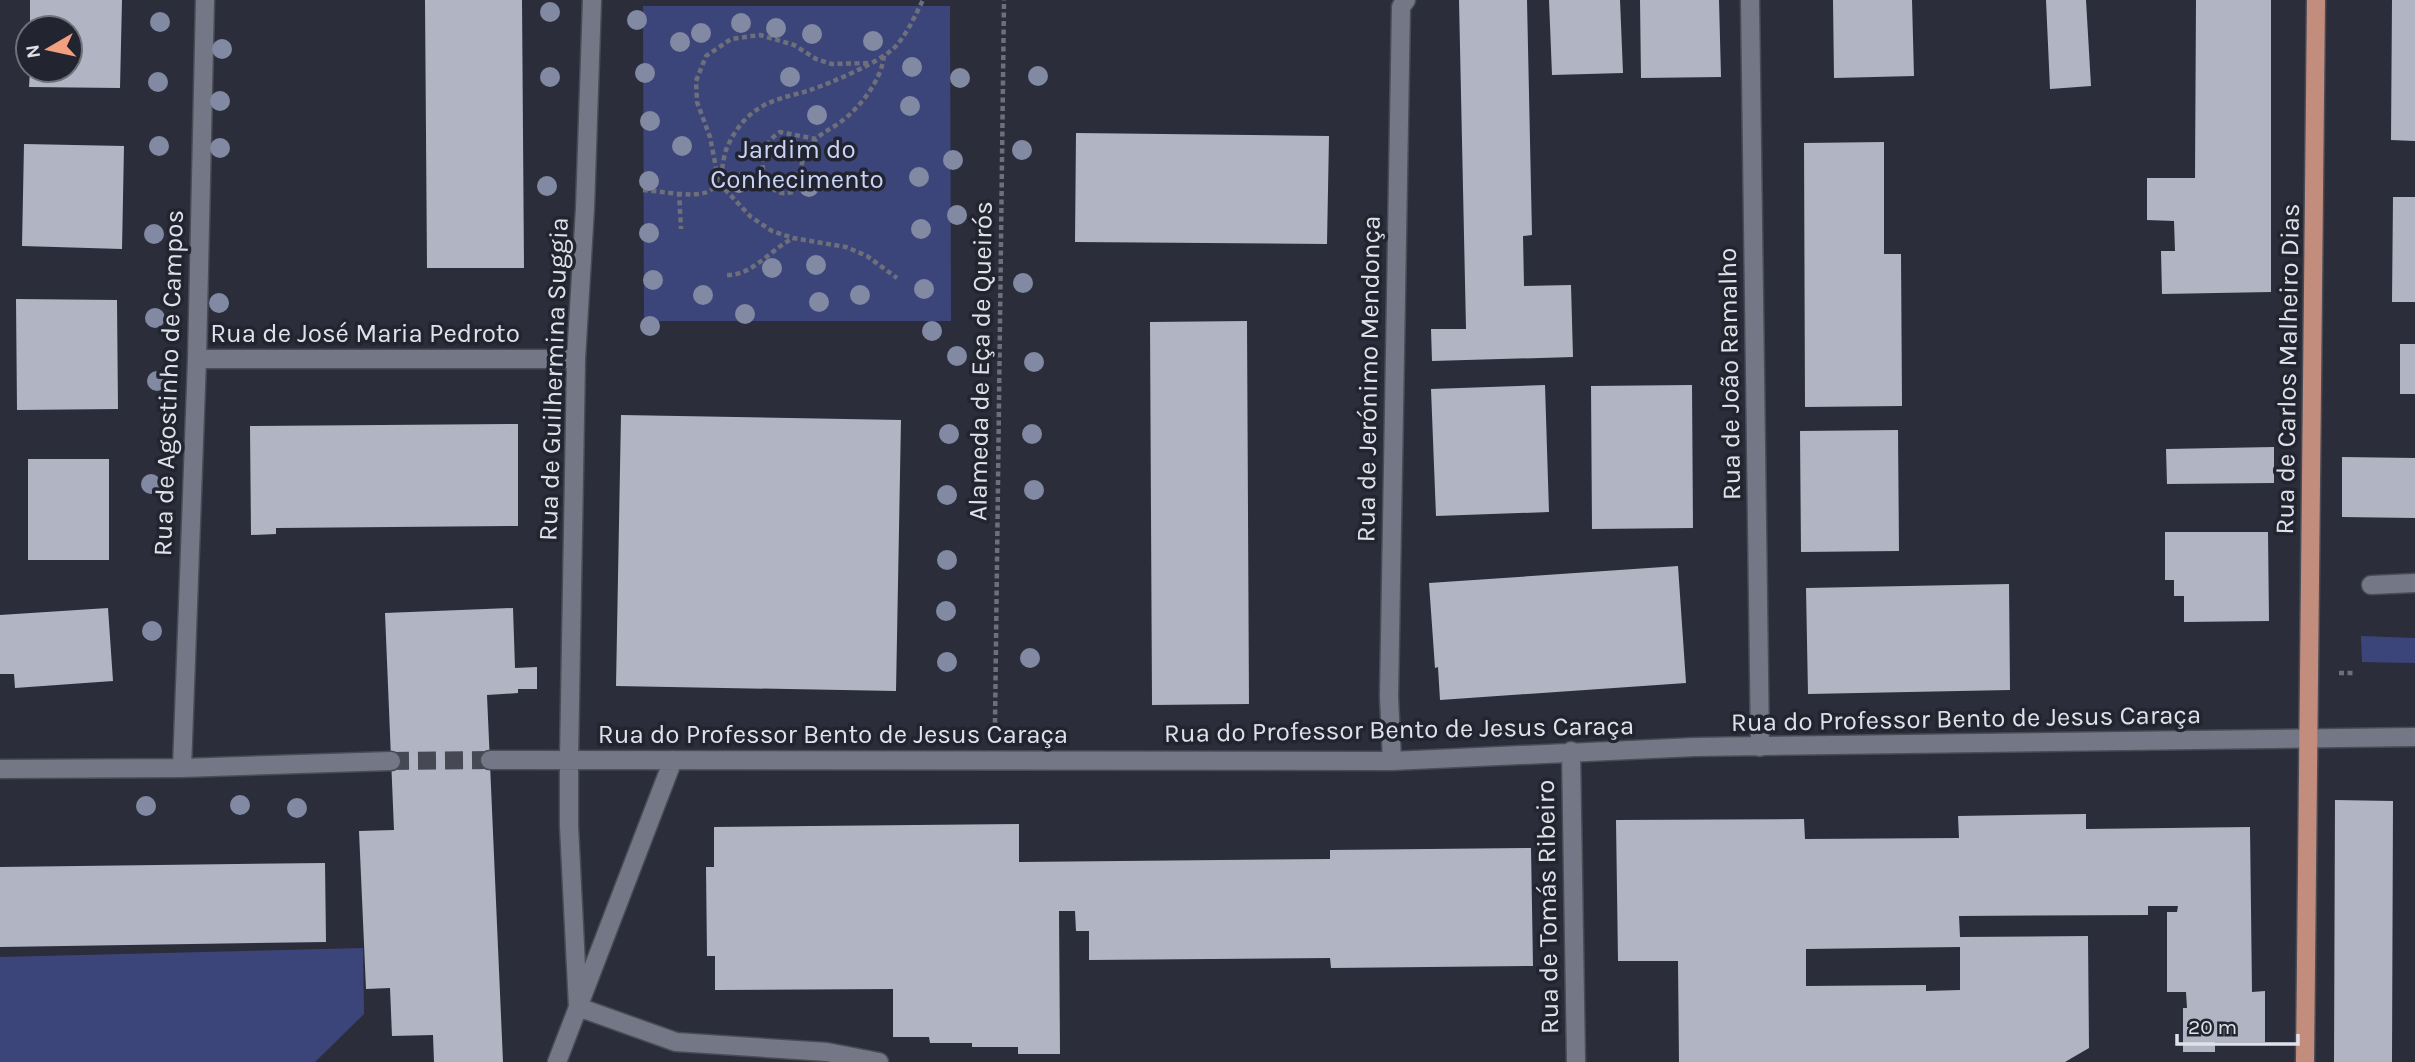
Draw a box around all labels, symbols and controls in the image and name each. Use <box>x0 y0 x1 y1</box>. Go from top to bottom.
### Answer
north arrow <box>14 14 84 84</box>
text: N <box>21 43 45 60</box>
park label: Jardim do Conhecimento <box>710 134 884 195</box>
street label: Alameda de Eça de Queirós <box>962 201 999 521</box>
street label: Rua de Carlos Malheiro Dias <box>2269 203 2306 535</box>
street label: Rua de Agostinho de Campos <box>147 209 190 557</box>
street label: Rua de Jerónimo Mendonça <box>1350 215 1387 543</box>
street label: Rua de Guilhermina Suggia <box>532 216 575 542</box>
street label: Rua de João Ramalho <box>1712 247 1747 501</box>
street label: Rua de José Maria Pedroto <box>210 318 520 349</box>
street label: Rua do Professor Bento de Jesus Caraça <box>1731 699 2201 738</box>
street label: Rua do Professor Bento de Jesus Caraça <box>1164 710 1634 749</box>
street label: Rua do Professor Bento de Jesus Caraça <box>598 719 1068 750</box>
street label: Rua de Tomás Ribeiro <box>1530 779 1565 1035</box>
scale bar <box>2177 1002 2298 1046</box>
text: 20 m <box>2188 1015 2237 1039</box>

